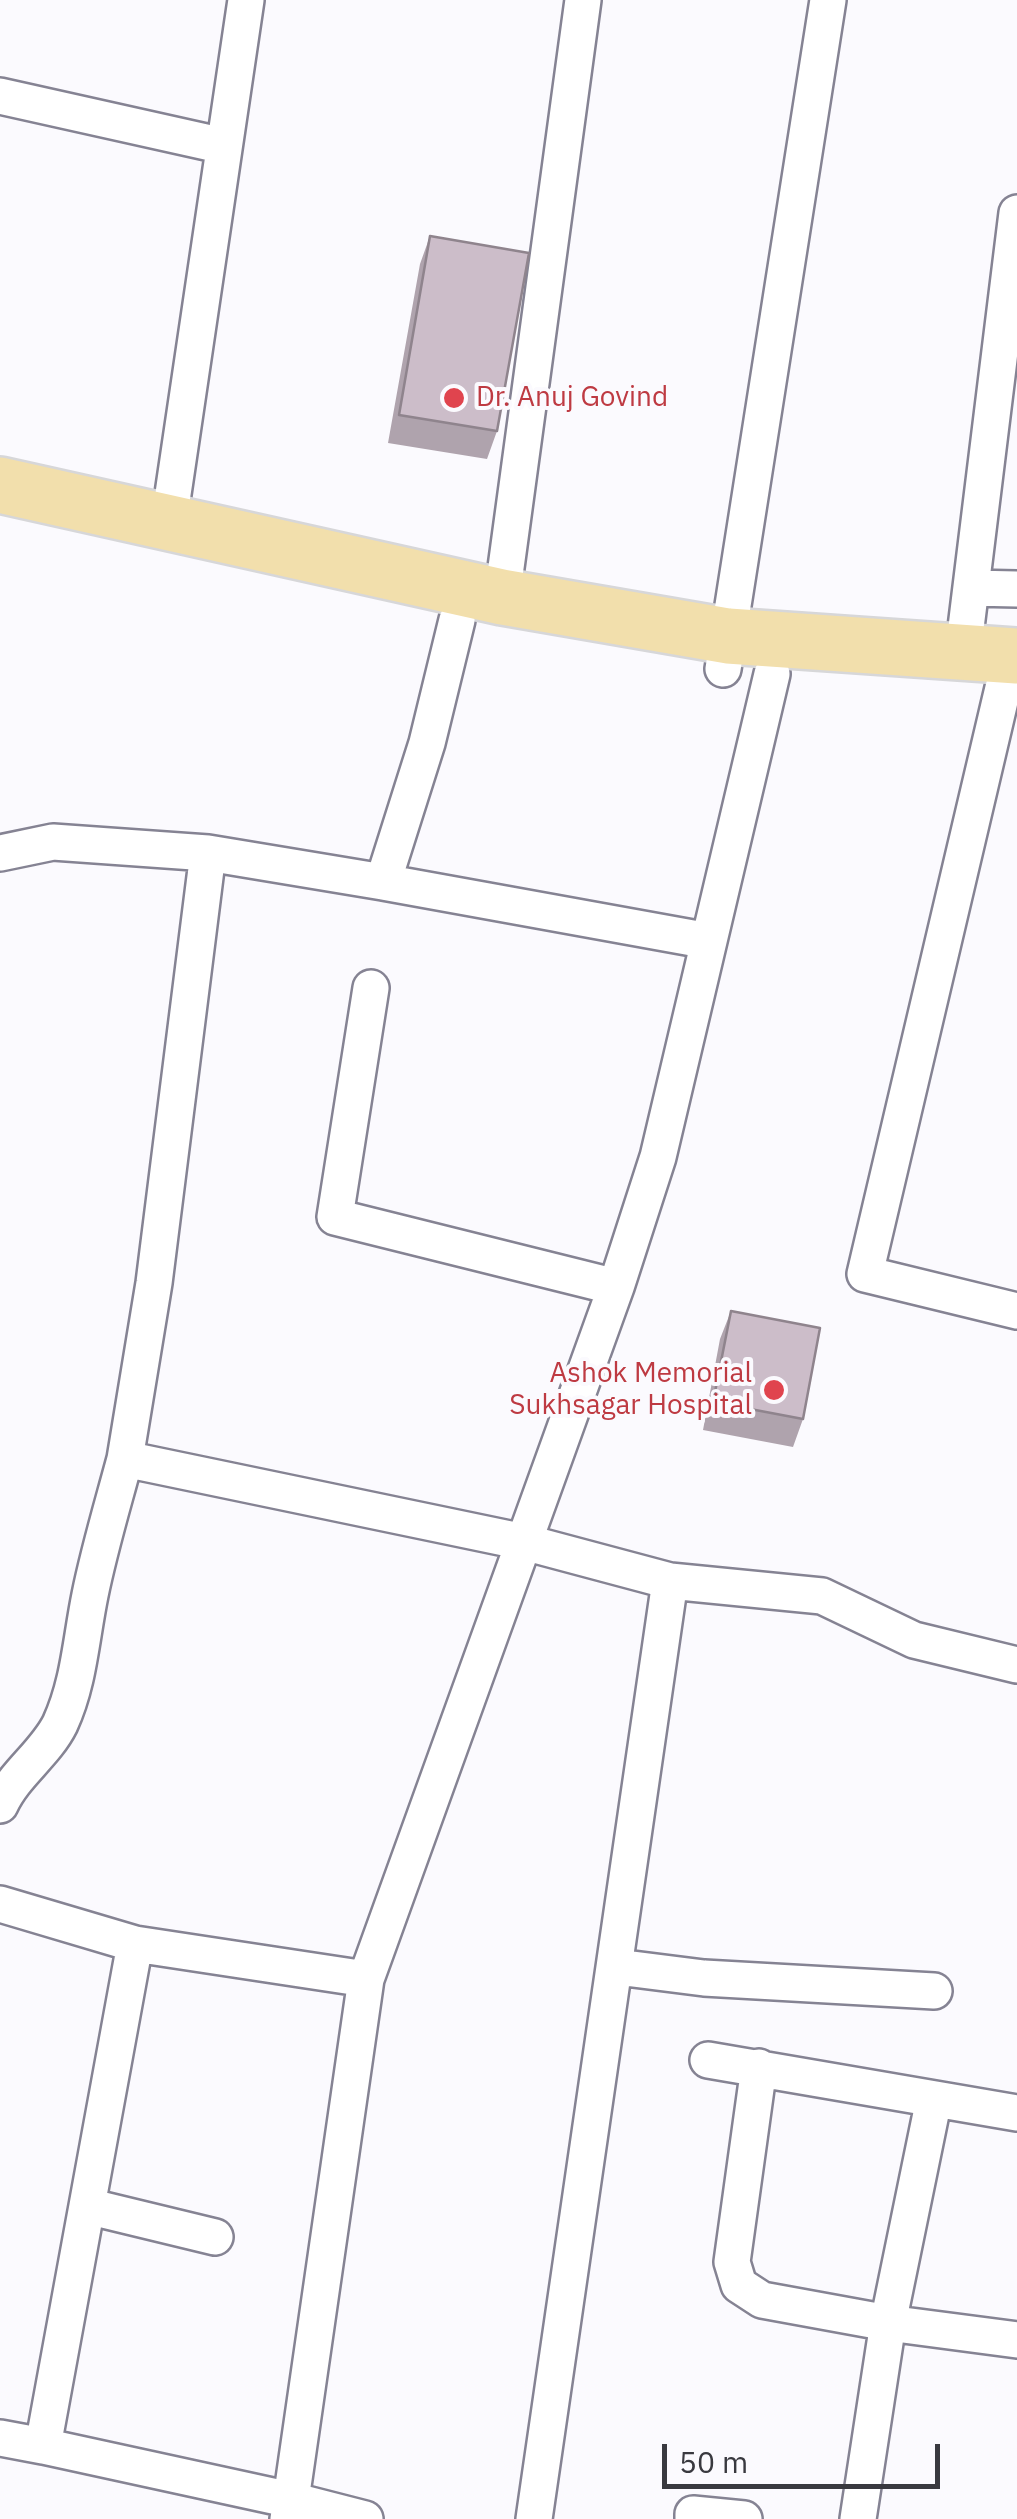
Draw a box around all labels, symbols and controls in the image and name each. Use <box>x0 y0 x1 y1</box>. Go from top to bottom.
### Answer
place label: Dr. Anuj Govind <box>476 381 668 415</box>
marker: Dr. Anuj Govind <box>441 385 467 411</box>
place label: Ashok Memorial Sukhsagar Hospital <box>509 1357 752 1423</box>
marker: Ashok Memorial Sukhsagar Hospital <box>761 1377 787 1403</box>
scale bar <box>667 2424 944 2486</box>
text: 50 m <box>679 2442 748 2481</box>

